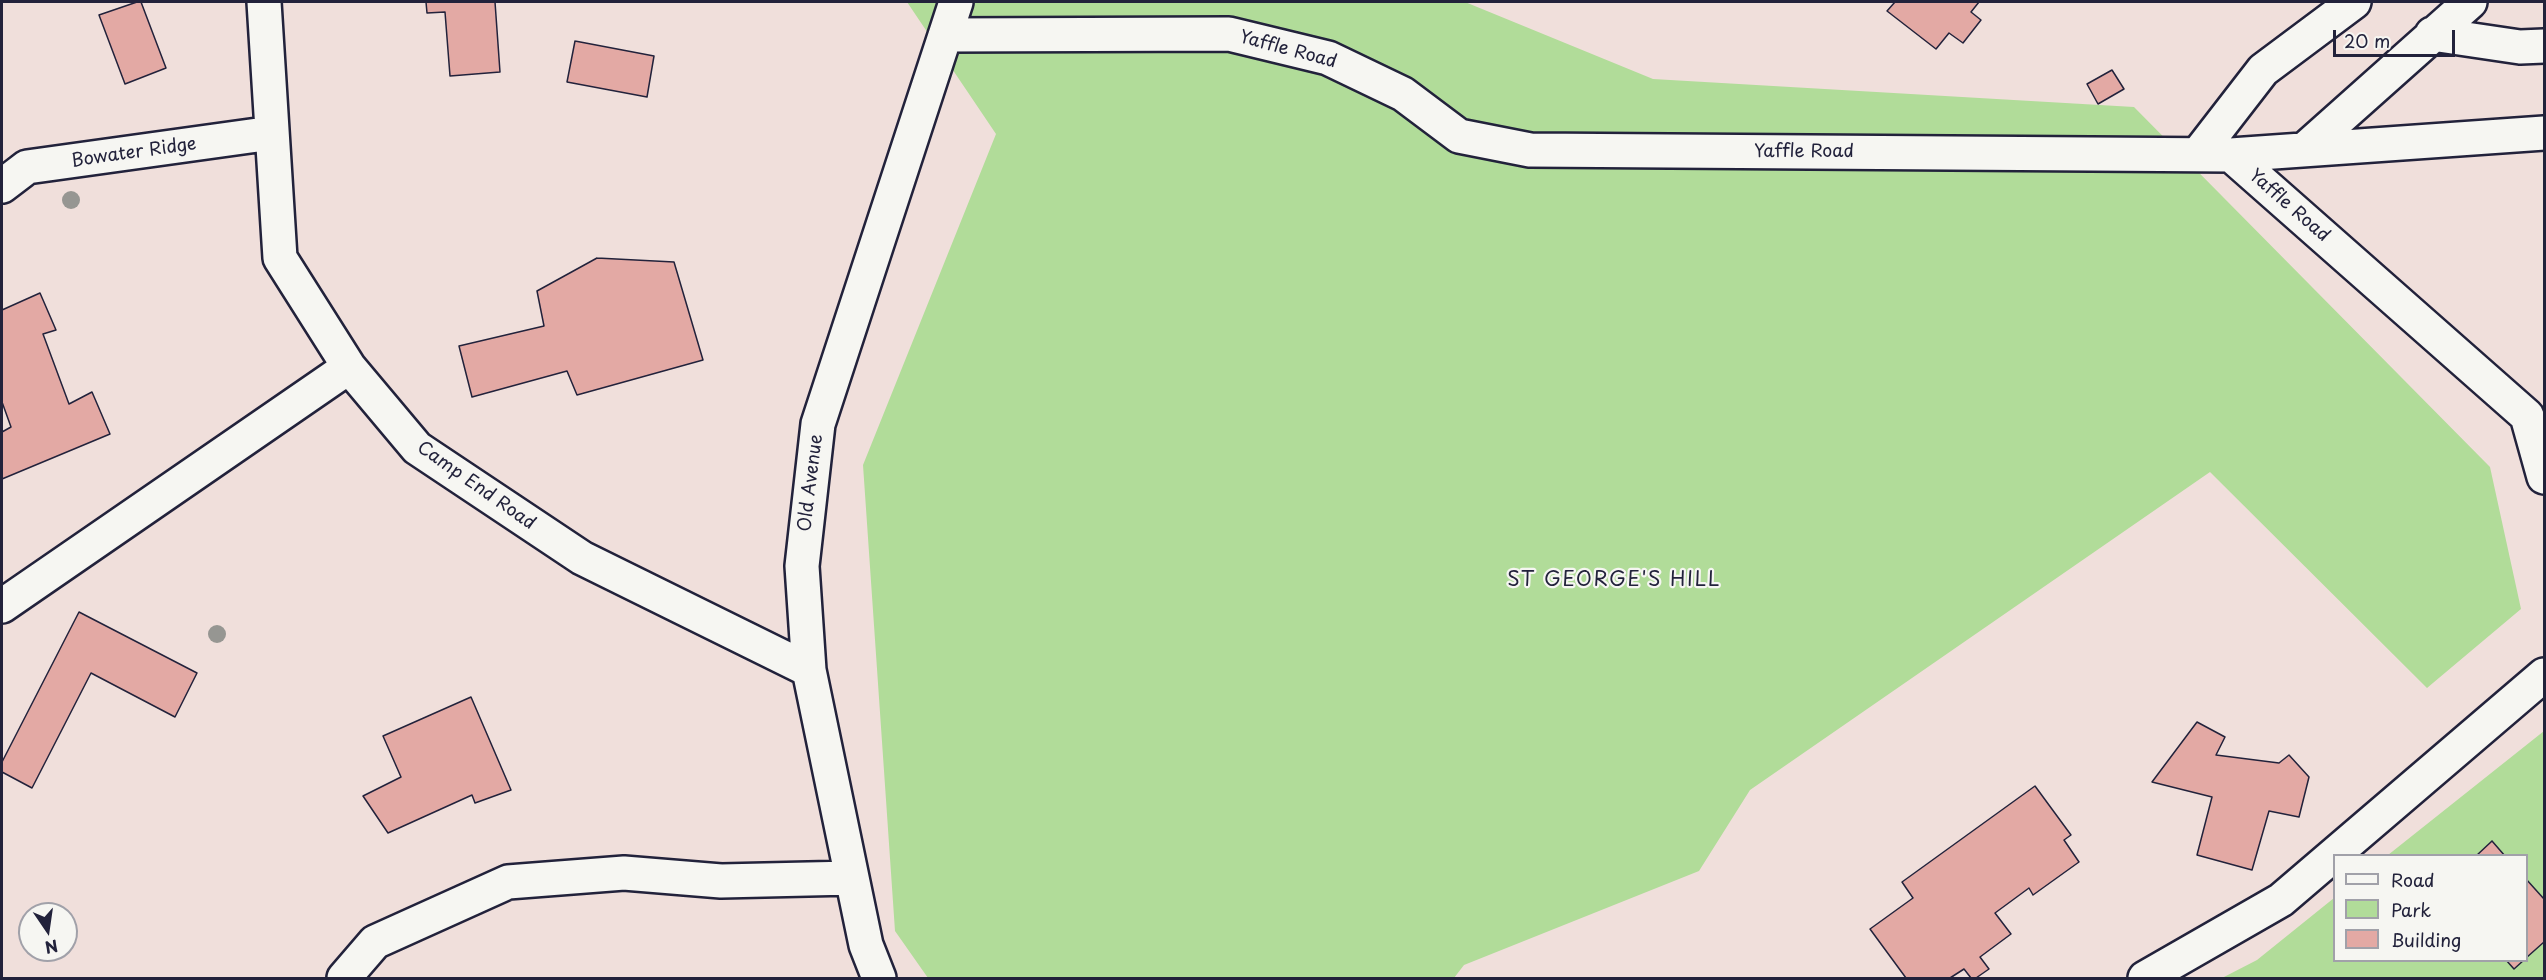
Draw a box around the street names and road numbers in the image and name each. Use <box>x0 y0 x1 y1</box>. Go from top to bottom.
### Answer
street label: Yaffle Road <box>1237 27 1339 73</box>
street label: Bowater Ridge <box>70 134 198 172</box>
street label: Yaffle Road <box>1754 141 1854 163</box>
street label: Yaffle Road <box>2244 165 2334 247</box>
street label: Old Avenue <box>794 433 828 533</box>
street label: Camp End Road <box>413 437 539 535</box>

